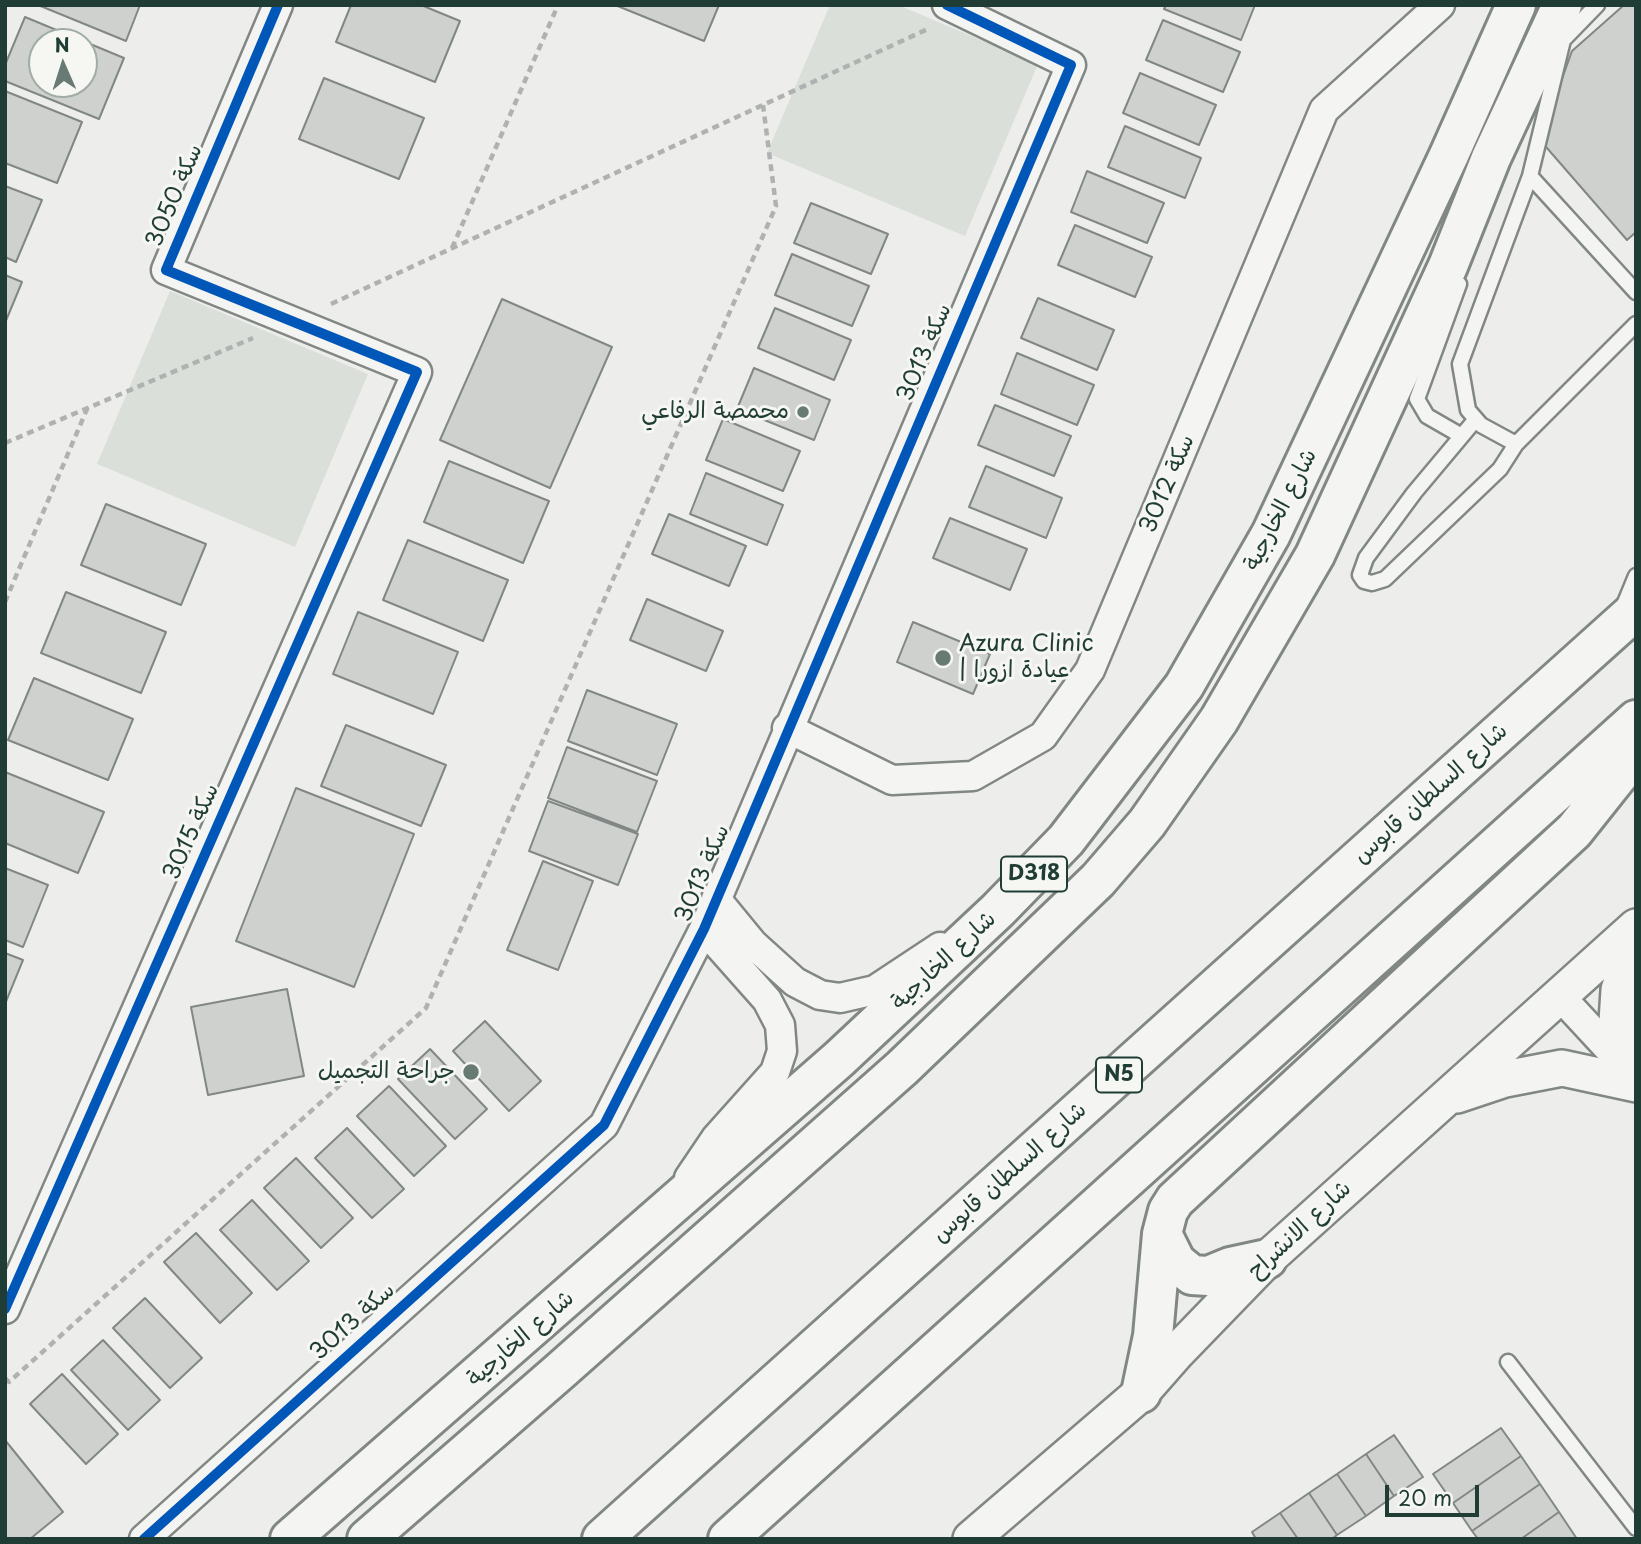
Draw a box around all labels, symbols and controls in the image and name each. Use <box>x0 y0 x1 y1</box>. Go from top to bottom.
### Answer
north arrow <box>28 28 98 98</box>
text: N <box>54 30 70 58</box>
street label: سكة 3050 <box>141 140 209 252</box>
street label: سكة 3013 <box>892 300 958 406</box>
place label: محمصة الرفاعي <box>641 398 789 426</box>
marker: محمصة الرفاعي <box>795 404 811 420</box>
street label: سكة 3012 <box>1135 431 1201 537</box>
street label: شارع الخارجية <box>1239 445 1323 575</box>
place label: Azura Clinic | عيادة ازورا <box>959 631 1093 685</box>
marker: Azura Clinic | عيادة ازورا <box>933 648 953 668</box>
street label: شارع السلطان قابوس <box>1348 718 1514 870</box>
street label: سكة 3015 <box>159 779 225 885</box>
street label: سكة 3013 <box>670 821 736 927</box>
road number: D318 <box>1001 856 1067 892</box>
street label: شارع الخارجية <box>886 906 1002 1016</box>
place label: جراحة التجميل <box>318 1058 455 1086</box>
road number: N5 <box>1096 1058 1142 1092</box>
marker: جراحة التجميل <box>461 1062 481 1082</box>
street label: شارع السلطان قابوس <box>927 1097 1093 1249</box>
street label: شارع الانشراح <box>1243 1175 1357 1285</box>
street label: سكة 3013 <box>305 1277 401 1367</box>
street label: شارع الخارجية <box>462 1285 580 1393</box>
scale bar <box>1389 1470 1484 1514</box>
text: 20 m <box>1398 1481 1452 1513</box>

